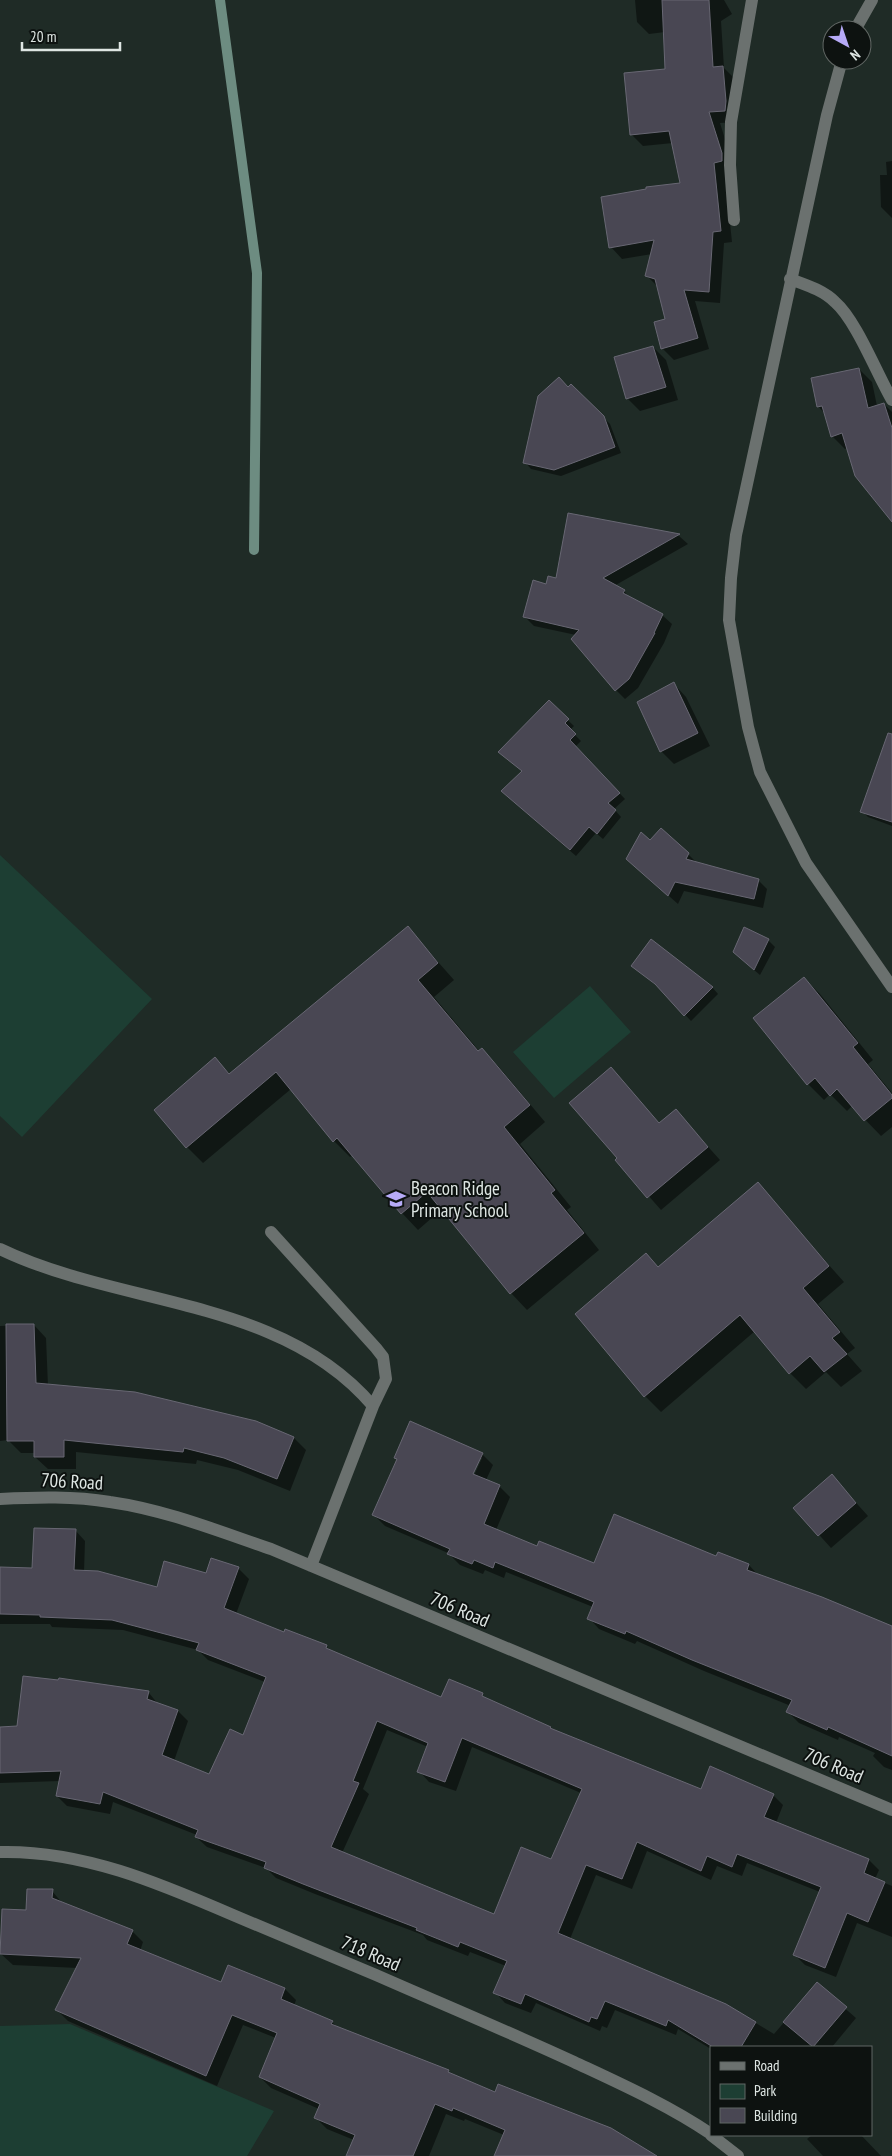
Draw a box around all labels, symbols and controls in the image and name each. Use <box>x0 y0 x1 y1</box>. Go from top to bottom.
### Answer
scale bar <box>22 20 120 52</box>
north arrow <box>822 20 872 70</box>
text: 20 m <box>30 27 56 46</box>
text: N <box>847 46 864 64</box>
place label: Beacon Ridge Primary School <box>411 1176 509 1222</box>
school or university icon: Beacon Ridge Primary School <box>385 1188 407 1210</box>
street label: 706 Road <box>40 1467 104 1495</box>
street label: 706 Road <box>427 1586 493 1632</box>
street label: 706 Road <box>801 1742 867 1788</box>
street label: 718 Road <box>338 1930 404 1976</box>
legend <box>710 2046 872 2136</box>
text: Road <box>754 2056 780 2075</box>
text: Park <box>754 2081 776 2100</box>
text: Building <box>754 2106 797 2125</box>

